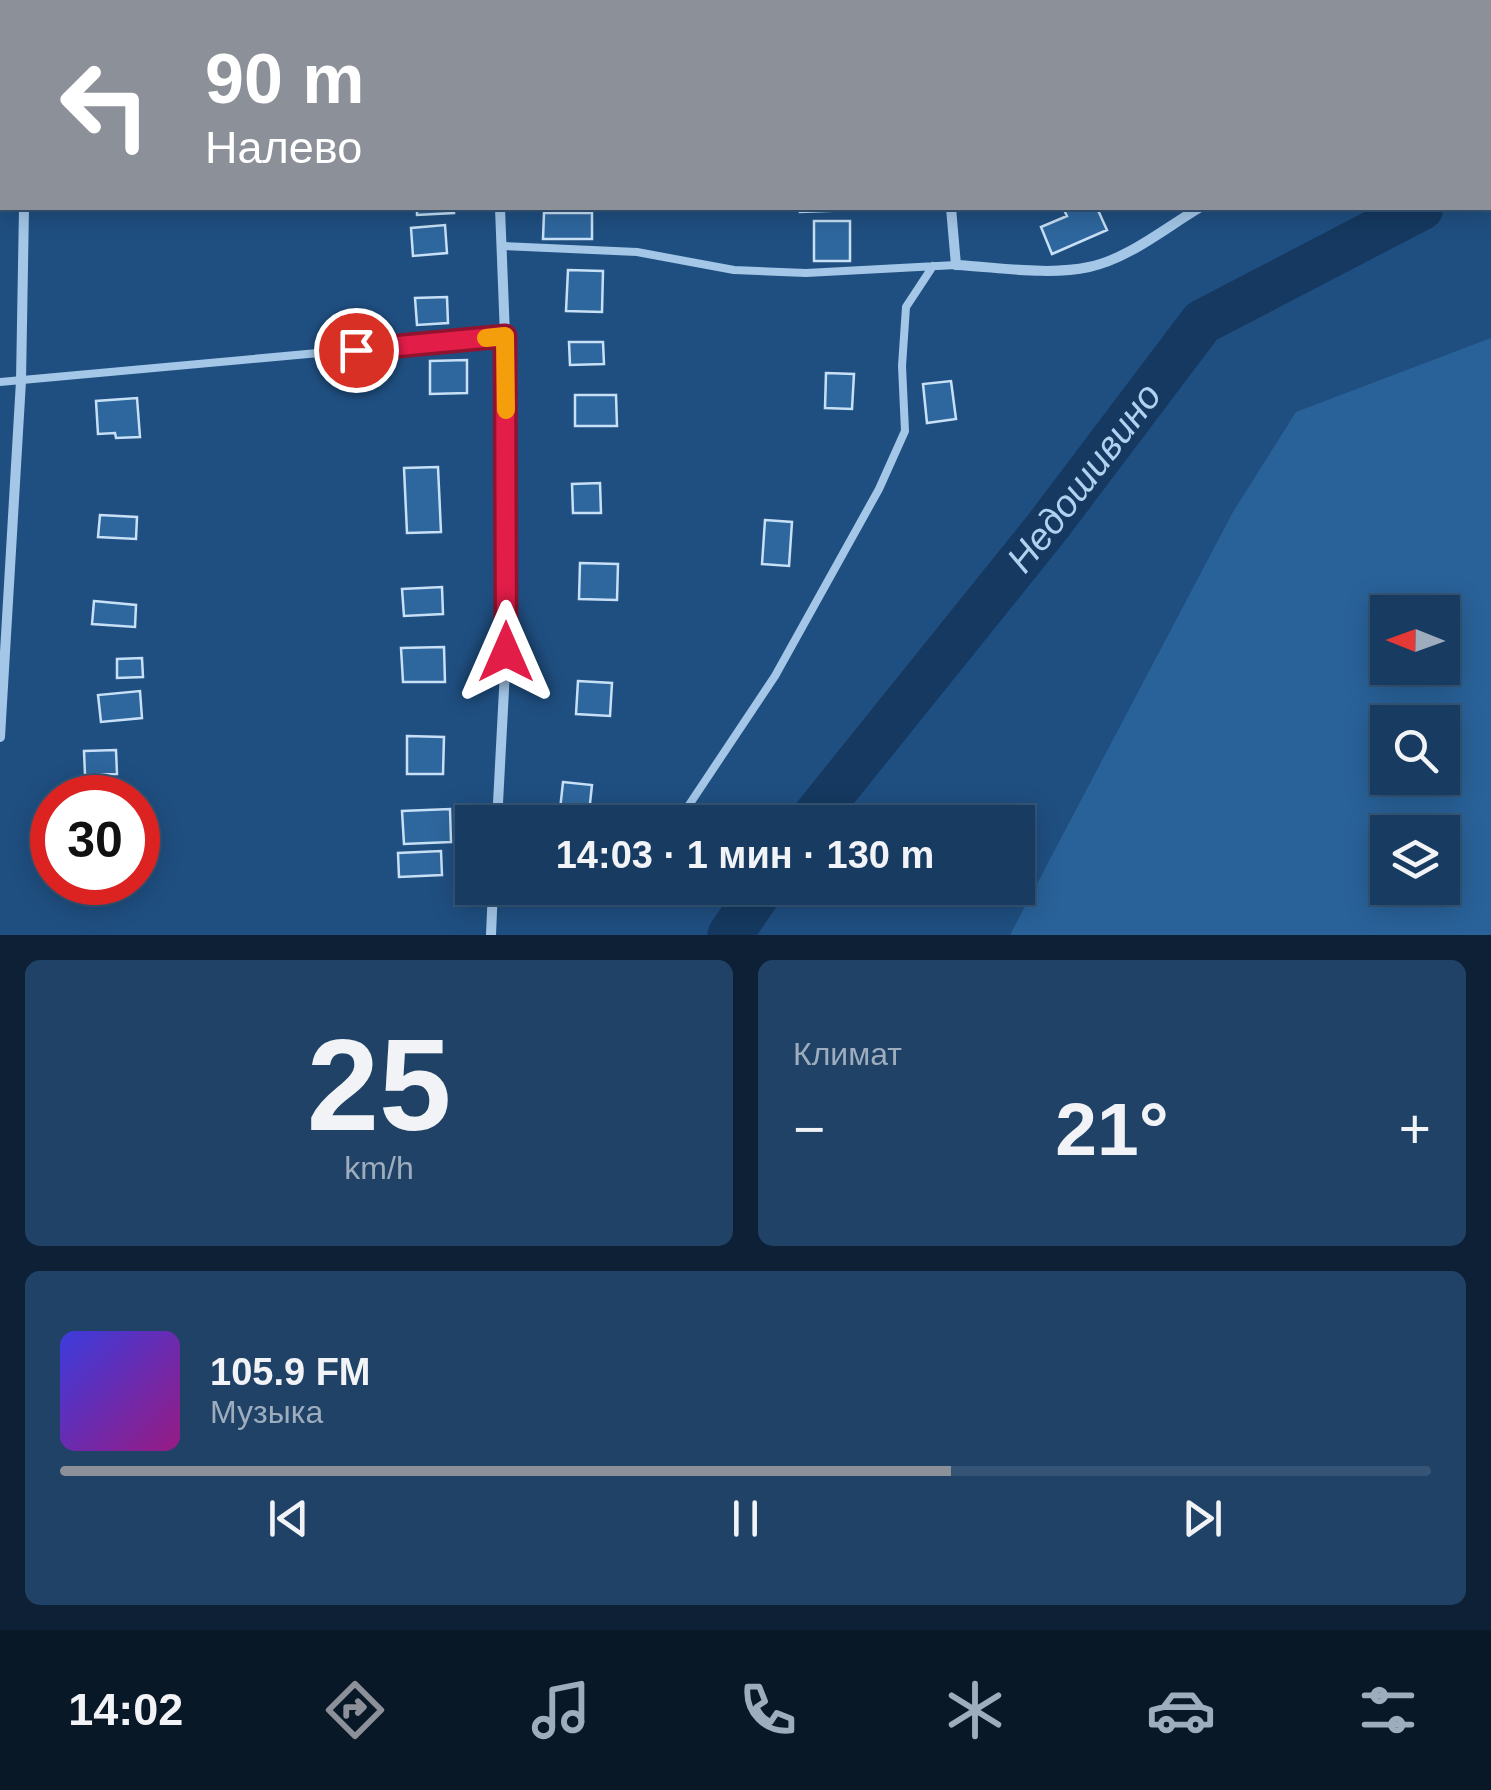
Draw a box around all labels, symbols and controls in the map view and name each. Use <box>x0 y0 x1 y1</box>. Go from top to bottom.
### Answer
icon: left <box>40 40 170 170</box>
text: 90 m <box>205 40 365 118</box>
text: Налево <box>205 122 362 173</box>
pin <box>314 308 399 393</box>
icon: arrive <box>329 323 384 378</box>
water label: Недошивино <box>999 375 1169 580</box>
north arrow <box>1370 595 1460 685</box>
map controls <box>1370 595 1460 905</box>
position arrow <box>454 600 558 704</box>
button: search <box>1370 705 1460 795</box>
speed limit sign: 30 <box>30 775 160 905</box>
button: layers <box>1370 815 1460 905</box>
text: 14:03 · 1 мин · 130 m <box>556 834 934 876</box>
text: 25 <box>307 1012 451 1158</box>
text: Климат <box>793 1036 902 1072</box>
text: 21° <box>1055 1087 1169 1171</box>
text: − <box>793 1098 825 1160</box>
text: + <box>1399 1098 1431 1160</box>
text: km/h <box>344 1150 414 1186</box>
text: 105.9 FM <box>210 1351 371 1393</box>
text: Музыка <box>210 1394 323 1430</box>
icon: previous <box>261 1491 316 1546</box>
icon: pause <box>718 1491 773 1546</box>
icon: next <box>1175 1491 1230 1546</box>
icon: directions <box>320 1675 390 1745</box>
icon: music <box>526 1675 596 1745</box>
icon: phone <box>733 1675 803 1745</box>
icon: climate <box>940 1675 1010 1745</box>
icon: car <box>1146 1675 1216 1745</box>
icon: filters <box>1353 1675 1423 1745</box>
text: 14:02 <box>68 1684 183 1735</box>

